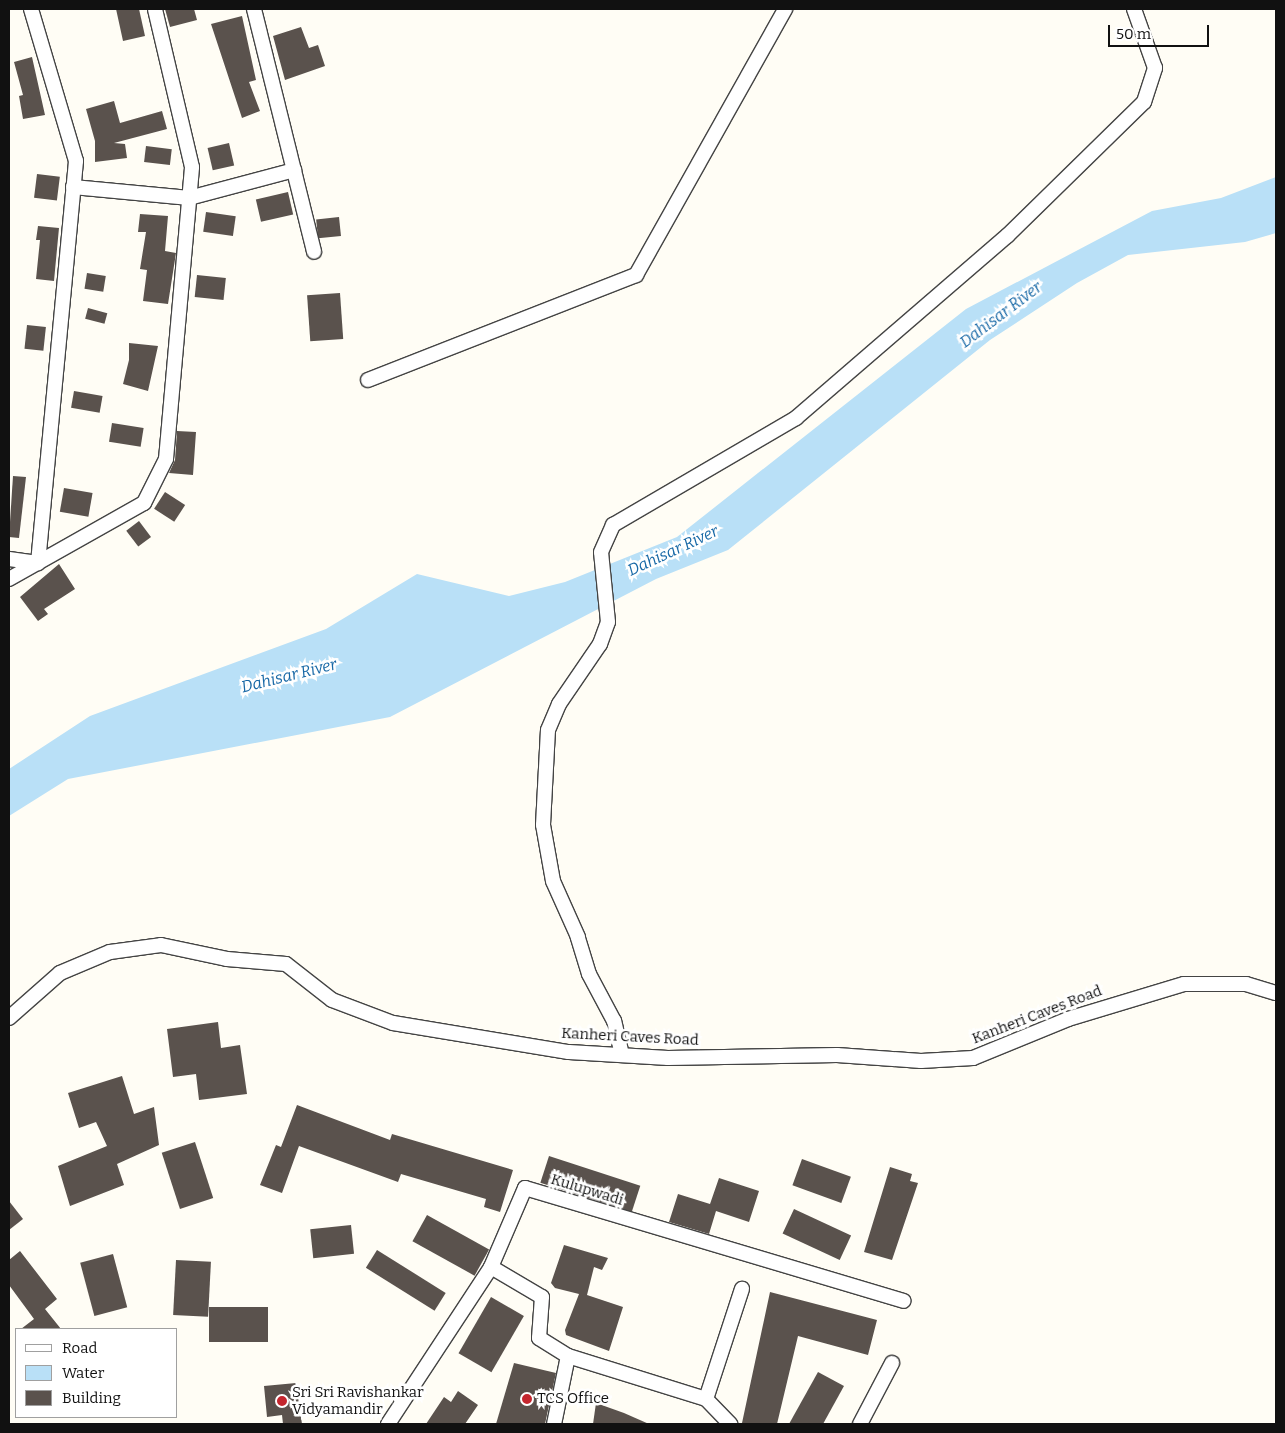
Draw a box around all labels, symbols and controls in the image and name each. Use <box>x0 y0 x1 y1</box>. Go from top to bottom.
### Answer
scale bar <box>1110 15 1211 47</box>
text: 50 m <box>1116 25 1151 43</box>
water label: Dahisar River <box>956 278 1046 352</box>
water label: Dahisar River <box>625 522 721 580</box>
water label: Dahisar River <box>239 655 339 697</box>
street label: Kanheri Caves Road <box>970 982 1104 1048</box>
street label: Kanheri Caves Road <box>561 1024 699 1050</box>
street label: Kulupwadi <box>549 1170 625 1210</box>
legend <box>15 1328 178 1418</box>
text: Road <box>62 1339 97 1357</box>
text: Water <box>62 1364 104 1382</box>
place label: Sri Sri Ravishankar Vidyamandir <box>292 1383 424 1418</box>
text: Building <box>62 1389 121 1407</box>
place label: TCS Office <box>537 1390 609 1408</box>
marker: TCS Office <box>521 1393 533 1405</box>
marker: Sri Sri Ravishankar Vidyamandir <box>276 1395 288 1407</box>

